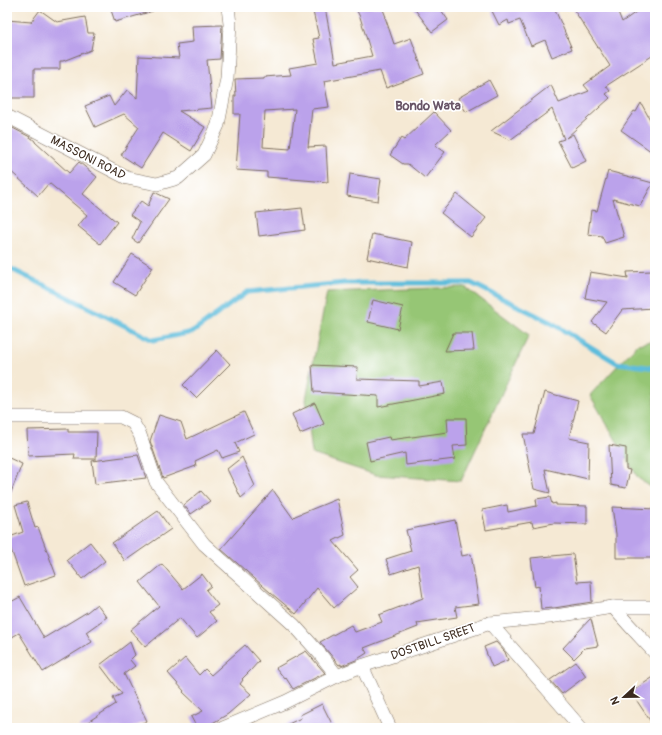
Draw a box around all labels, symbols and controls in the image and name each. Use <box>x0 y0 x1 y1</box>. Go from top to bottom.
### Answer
district label: Bondo Wata <box>395 98 461 114</box>
street label: MASSONI ROAD <box>48 133 128 184</box>
street label: DOSTBILL SREET <box>389 620 477 663</box>
north arrow <box>604 677 644 717</box>
text: N <box>608 694 623 706</box>

